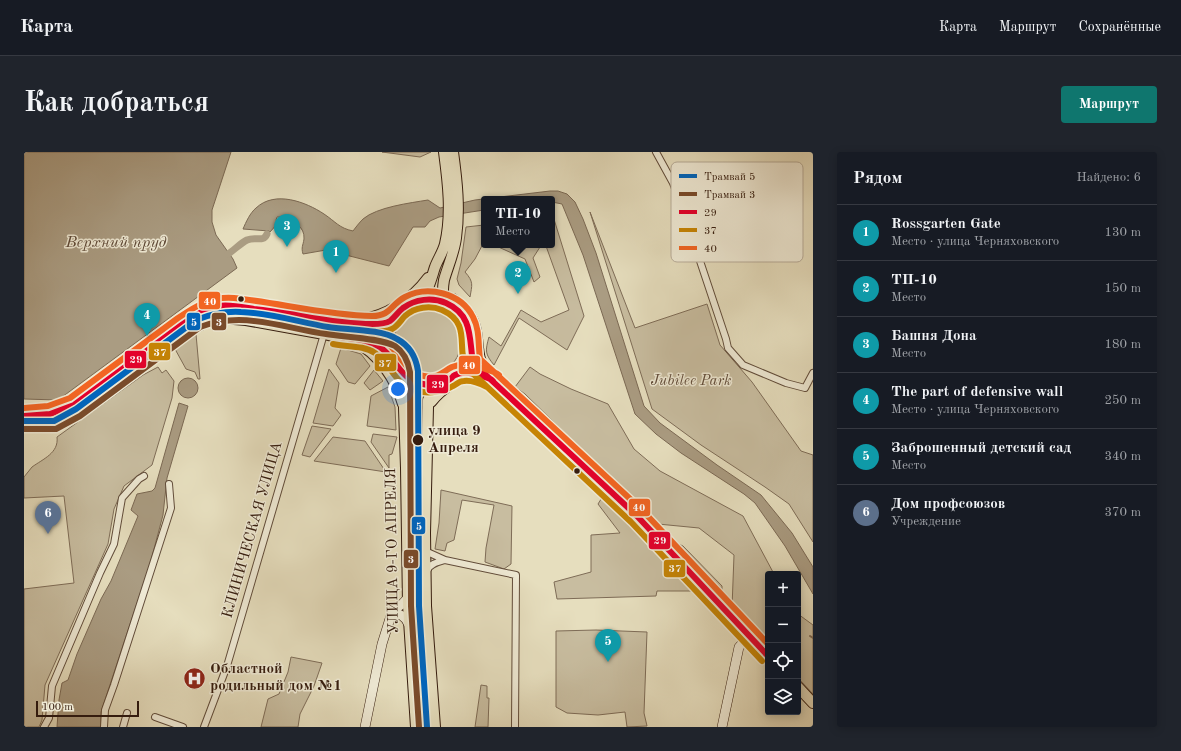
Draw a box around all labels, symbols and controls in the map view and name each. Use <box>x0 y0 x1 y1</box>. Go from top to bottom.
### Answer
text: Карта <box>20 18 73 37</box>
text: Карта <box>939 20 977 34</box>
text: Маршрут <box>999 20 1056 34</box>
text: Сохранённые <box>1078 20 1161 34</box>
button: Маршрут <box>1061 86 1157 123</box>
text: Как добраться <box>24 90 209 118</box>
legend <box>671 162 803 262</box>
text: Рядом <box>853 170 902 187</box>
text: Найдено: 6 <box>1077 171 1141 184</box>
text: Трамвай 5 <box>704 172 755 183</box>
text: Трамвай 3 <box>704 190 755 201</box>
popup <box>481 196 555 248</box>
text: ТП-10 <box>495 207 541 222</box>
text: 29 <box>704 208 717 219</box>
pin: 3 <box>274 214 300 247</box>
text: Rossgarten Gate <box>891 217 1001 232</box>
text: Место <box>495 225 530 238</box>
text: 37 <box>704 226 717 237</box>
text: 1 <box>862 226 870 239</box>
text: 130 m <box>1104 226 1141 239</box>
water label: Верхний пруд <box>64 235 167 251</box>
text: Место · улица Черняховского <box>891 235 1059 248</box>
pin: 1 <box>323 240 349 273</box>
text: 40 <box>704 244 717 255</box>
pin: 2 <box>505 261 531 294</box>
text: ТП-10 <box>891 273 937 288</box>
text: 2 <box>862 282 870 295</box>
text: 150 m <box>1104 282 1141 295</box>
line badge: 40 <box>198 291 221 310</box>
text: Место <box>891 291 926 304</box>
unlabelled marker <box>236 294 246 304</box>
text: 40 <box>204 297 216 308</box>
pin: 4 <box>134 303 160 336</box>
line badge: 5 <box>186 312 201 331</box>
line badge: 3 <box>211 312 227 331</box>
text: 5 <box>191 318 197 329</box>
text: 3 <box>216 318 222 329</box>
text: Башня Дона <box>891 329 977 344</box>
text: 3 <box>862 338 870 351</box>
text: 180 m <box>1104 338 1141 351</box>
line badge: 37 <box>148 342 171 361</box>
text: Место <box>891 347 926 360</box>
text: 37 <box>154 348 166 359</box>
line badge: 29 <box>124 350 147 369</box>
line badge: 37 <box>374 353 397 372</box>
text: 29 <box>130 355 142 366</box>
line badge: 40 <box>458 355 481 375</box>
text: 37 <box>379 359 391 370</box>
text: 40 <box>463 361 475 372</box>
line badge: 29 <box>426 374 449 394</box>
park label: Jubilee Park <box>651 374 731 389</box>
your location <box>388 379 408 399</box>
text: 29 <box>432 380 444 391</box>
text: The part of defensive wall <box>891 385 1063 400</box>
text: 4 <box>862 394 870 407</box>
text: 250 m <box>1104 394 1141 407</box>
text: Место · улица Черняховского <box>891 403 1059 416</box>
place label: улица 9 Апреля <box>428 424 481 456</box>
marker: улица 9 Апреля <box>411 433 425 447</box>
street label: КЛИНИЧЕСКАЯ УЛИЦА <box>221 439 286 620</box>
text: Заброшенный детский сад <box>891 441 1071 456</box>
text: 5 <box>862 450 870 463</box>
text: 340 m <box>1104 450 1141 463</box>
text: Место <box>891 459 926 472</box>
unlabelled marker <box>572 466 582 476</box>
street label: УЛИЦА 9-ГО АПРЕЛЯ <box>384 468 402 634</box>
text: Дом профсоюзов <box>891 497 1005 512</box>
line badge: 40 <box>628 498 651 517</box>
pin: 6 <box>35 501 61 534</box>
text: 40 <box>633 503 645 514</box>
text: 6 <box>862 506 870 519</box>
text: 370 m <box>1104 506 1141 519</box>
text: Учреждение <box>891 515 961 528</box>
line badge: 5 <box>411 516 426 535</box>
text: 5 <box>416 522 422 533</box>
line badge: 29 <box>648 531 671 550</box>
text: 29 <box>654 536 666 547</box>
line badge: 3 <box>403 549 419 569</box>
text: 3 <box>408 555 414 566</box>
line badge: 37 <box>663 559 686 578</box>
text: 37 <box>669 564 681 575</box>
map controls <box>765 571 801 715</box>
button: + <box>765 571 801 607</box>
button: − <box>765 607 801 643</box>
pin: 5 <box>595 629 621 662</box>
button: locate <box>765 643 801 679</box>
place label: Областной родильный дом №1 <box>210 662 342 694</box>
hospital icon: Областной родильный дом №1 <box>181 665 207 691</box>
button: layers <box>765 679 801 715</box>
scale bar <box>36 699 139 718</box>
text: 100 m <box>42 702 73 713</box>

